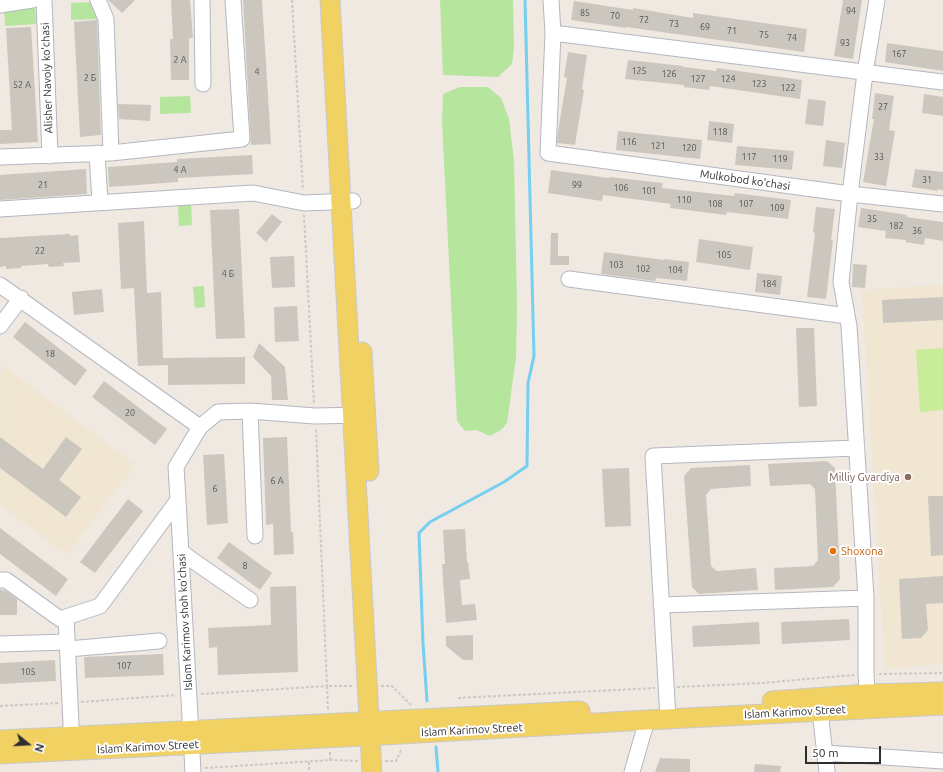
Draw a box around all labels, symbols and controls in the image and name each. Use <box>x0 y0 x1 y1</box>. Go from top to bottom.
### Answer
house number: 94 <box>846 6 856 16</box>
house number: 85 <box>580 8 590 18</box>
house number: 70 <box>610 11 620 21</box>
house number: 72 <box>639 15 649 25</box>
house number: 73 <box>669 19 679 29</box>
street label: Alisher Navoiy ko'chasi <box>38 22 56 134</box>
house number: 69 <box>700 22 710 32</box>
house number: 71 <box>727 26 737 36</box>
house number: 75 <box>759 30 769 40</box>
house number: 74 <box>787 33 797 43</box>
house number: 93 <box>840 38 850 48</box>
house number: 167 <box>891 49 907 59</box>
house number: 2 А <box>174 55 186 65</box>
house number: 125 <box>631 66 647 76</box>
house number: 4 <box>254 67 260 77</box>
house number: 126 <box>661 69 677 79</box>
house number: 2 Б <box>84 73 96 83</box>
house number: 127 <box>690 74 706 84</box>
house number: 124 <box>720 74 736 84</box>
house number: 123 <box>751 79 767 89</box>
house number: 52 А <box>13 80 31 90</box>
house number: 122 <box>780 83 796 93</box>
house number: 27 <box>878 102 888 112</box>
house number: 118 <box>712 127 728 137</box>
house number: 116 <box>621 137 637 147</box>
house number: 121 <box>650 141 666 151</box>
house number: 120 <box>681 143 697 153</box>
house number: 117 <box>741 152 757 162</box>
house number: 33 <box>874 152 884 162</box>
house number: 119 <box>772 154 788 164</box>
house number: 4 А <box>174 165 186 175</box>
street label: Mulkobod ko'chasi <box>699 167 791 193</box>
house number: 31 <box>922 175 932 185</box>
house number: 21 <box>38 180 48 190</box>
house number: 99 <box>572 180 582 190</box>
house number: 106 <box>613 183 629 193</box>
house number: 101 <box>641 186 657 196</box>
house number: 110 <box>676 195 692 205</box>
house number: 108 <box>707 199 723 209</box>
house number: 107 <box>738 199 754 209</box>
house number: 109 <box>769 203 785 213</box>
house number: 35 <box>867 214 877 224</box>
house number: 182 <box>888 221 904 231</box>
house number: 36 <box>912 226 922 236</box>
house number: 22 <box>35 246 45 256</box>
house number: 105 <box>716 250 732 260</box>
house number: 103 <box>608 260 624 270</box>
house number: 102 <box>635 264 651 274</box>
house number: 104 <box>667 265 683 275</box>
house number: 4 Б <box>222 269 234 279</box>
house number: 184 <box>761 279 777 289</box>
house number: 18 <box>45 349 55 359</box>
house number: 20 <box>125 408 135 418</box>
place label: Milliy Gvardiya <box>829 470 900 484</box>
marker: Milliy Gvardiya <box>903 472 913 482</box>
house number: 6 А <box>271 476 283 486</box>
house number: 6 <box>212 484 218 494</box>
place label: Shoxona <box>841 544 883 558</box>
marker: Shoxona <box>828 546 838 556</box>
street label: Islom Karimov shoh ko'chasi <box>175 553 195 691</box>
house number: 8 <box>242 561 248 571</box>
house number: 107 <box>116 661 132 671</box>
house number: 105 <box>20 667 36 677</box>
street label: Islam Karimov Street <box>744 703 846 721</box>
street label: Islam Karimov Street <box>421 721 523 739</box>
north arrow <box>8 724 48 764</box>
street label: Islam Karimov Street <box>97 738 199 756</box>
scale bar <box>807 738 883 764</box>
text: N <box>32 742 46 753</box>
text: 50 m <box>812 746 839 759</box>

